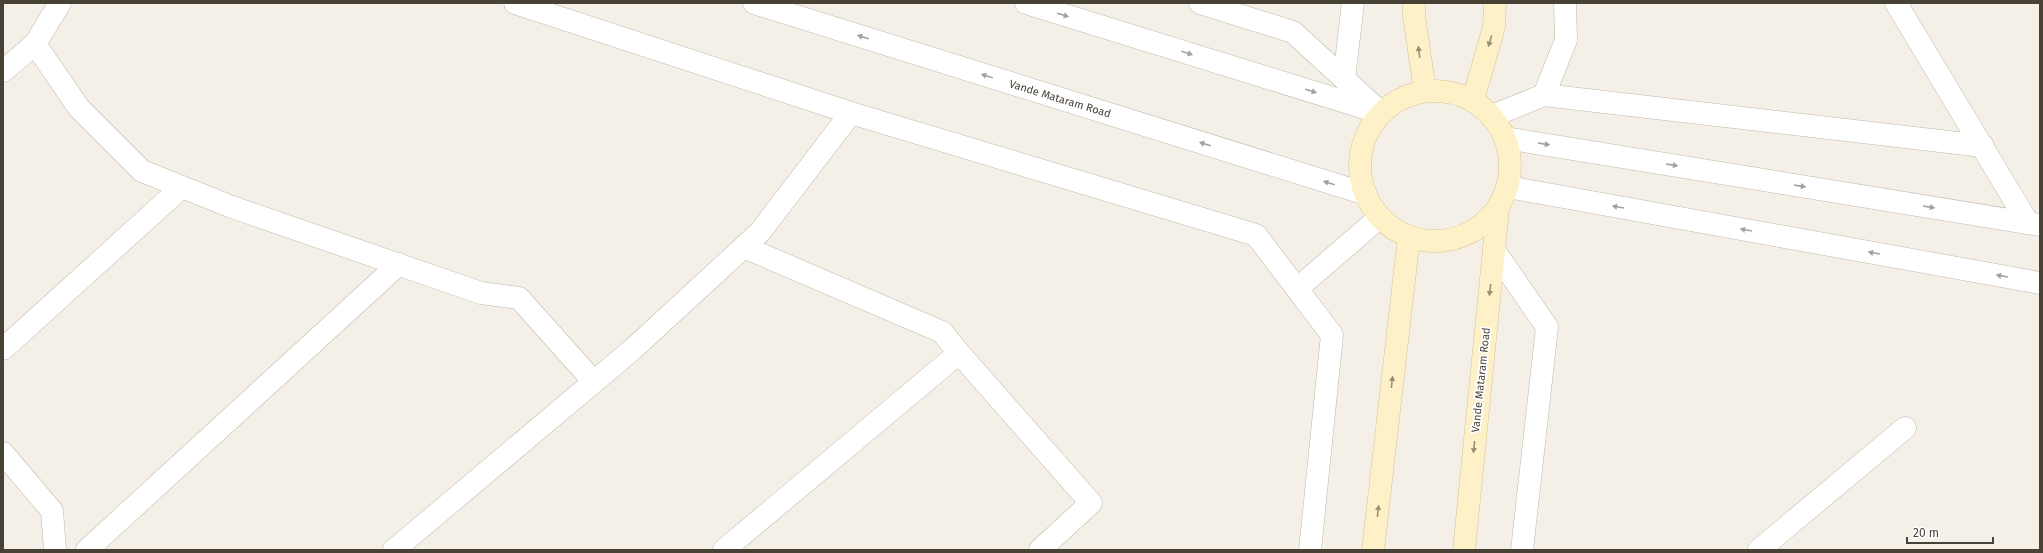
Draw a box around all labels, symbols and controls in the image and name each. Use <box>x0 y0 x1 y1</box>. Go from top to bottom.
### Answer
one-way arrow <box>1057 12 1069 18</box>
one-way arrow <box>857 34 869 40</box>
one-way arrow <box>1487 36 1493 48</box>
one-way arrow <box>1416 46 1422 58</box>
one-way arrow <box>1181 50 1193 56</box>
one-way arrow <box>981 73 993 79</box>
street label: Vande Mataram Road <box>1008 77 1112 121</box>
one-way arrow <box>1306 88 1318 94</box>
one-way arrow <box>1198 141 1210 147</box>
one-way arrow <box>1538 141 1550 147</box>
one-way arrow <box>1666 162 1678 168</box>
one-way arrow <box>1322 180 1334 186</box>
one-way arrow <box>1794 183 1806 189</box>
one-way arrow <box>1612 203 1624 209</box>
one-way arrow <box>1922 204 1935 210</box>
one-way arrow <box>1740 227 1752 233</box>
one-way arrow <box>1868 250 1880 256</box>
one-way arrow <box>1996 273 2008 279</box>
one-way arrow <box>1486 284 1493 296</box>
street label: Vande Mataram Road <box>1469 327 1493 433</box>
one-way arrow <box>1389 376 1395 388</box>
one-way arrow <box>1471 441 1477 453</box>
one-way arrow <box>1374 505 1381 517</box>
scale bar <box>1907 519 1993 545</box>
text: 20 m <box>1913 526 1939 540</box>

